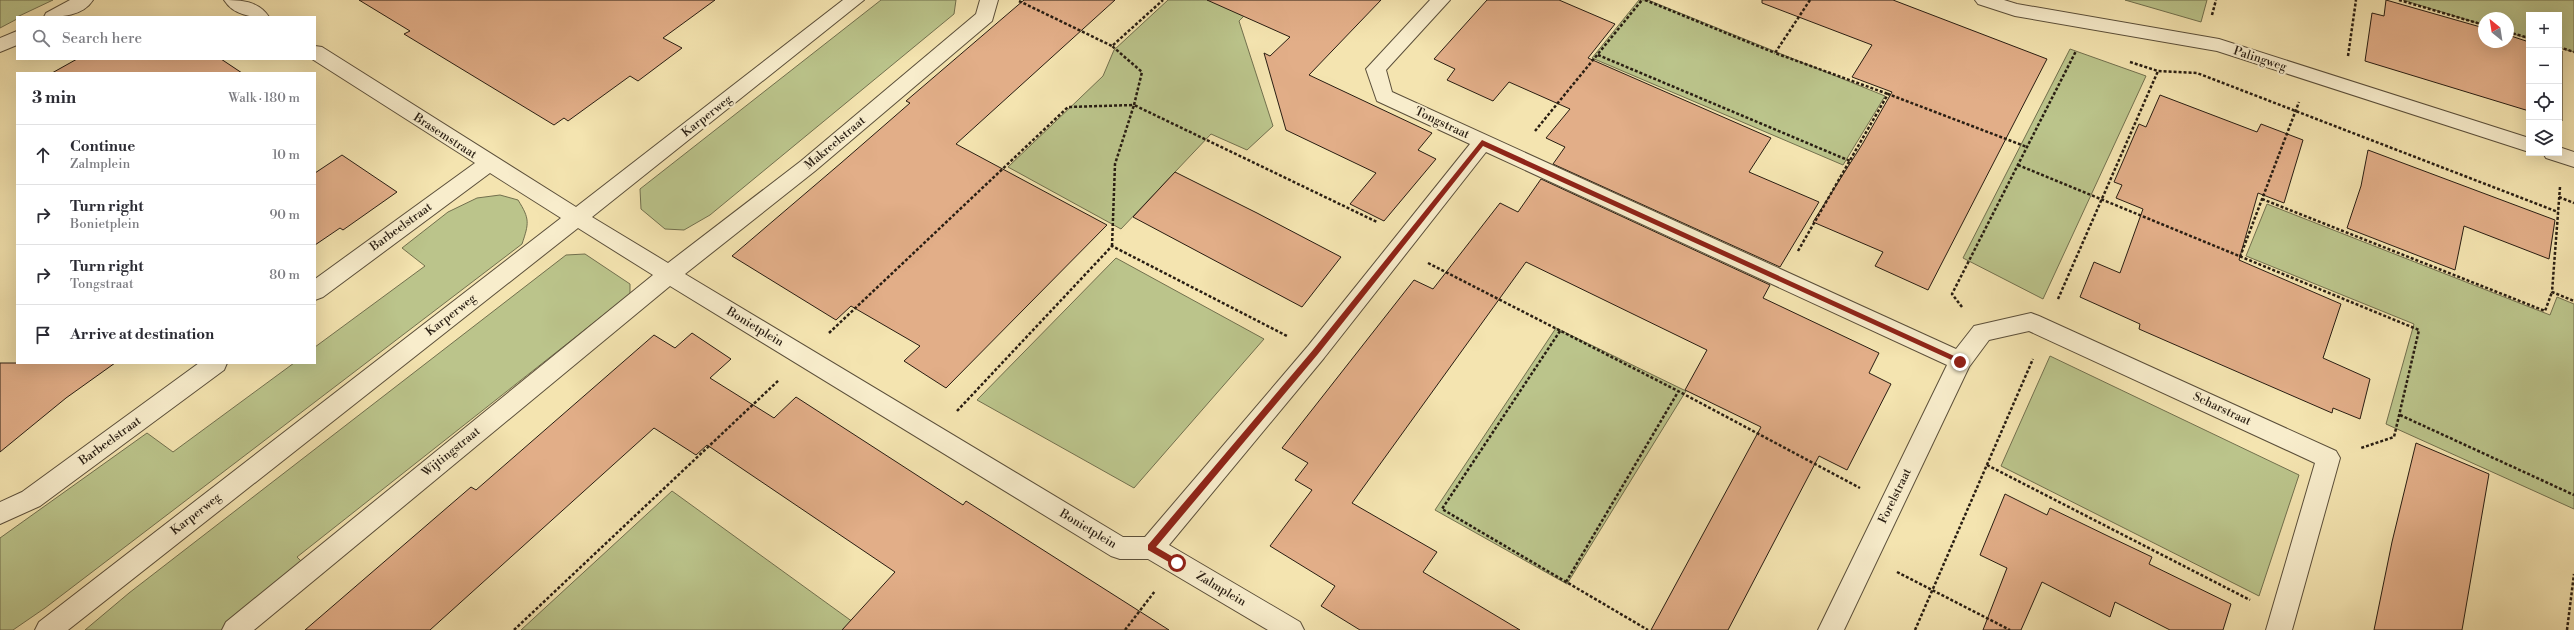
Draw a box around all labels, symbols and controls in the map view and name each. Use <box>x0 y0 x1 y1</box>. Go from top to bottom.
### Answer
north arrow <box>2478 12 2514 48</box>
map controls <box>2526 12 2562 156</box>
button: + <box>2526 12 2562 48</box>
search box <box>16 16 316 60</box>
icon: search <box>30 27 52 49</box>
text: Search here <box>62 29 142 48</box>
street label: Palingweg <box>2232 43 2289 75</box>
button: − <box>2526 48 2562 84</box>
button: locate <box>2526 84 2562 120</box>
text: 3 min <box>32 87 76 109</box>
text: Walk · 180 m <box>228 90 300 106</box>
street label: Karperweg <box>679 91 736 140</box>
street label: Tongstraat <box>1412 104 1472 142</box>
street label: Brasemstraat <box>410 109 480 162</box>
street label: Makreelstraat <box>802 113 869 173</box>
button: layers <box>2526 120 2562 156</box>
text: Continue <box>70 137 135 156</box>
icon: ahead <box>32 144 54 166</box>
text: 10 m <box>272 147 300 163</box>
text: Zalmplein <box>70 156 130 172</box>
text: Turn right <box>70 197 144 216</box>
street label: Barbeelstraat <box>366 199 436 255</box>
icon: right <box>32 204 54 226</box>
text: 90 m <box>269 207 300 223</box>
text: Bonietplein <box>70 216 140 232</box>
text: Turn right <box>70 257 144 276</box>
icon: right <box>32 264 54 286</box>
text: 80 m <box>269 267 300 283</box>
text: Tongstraat <box>70 276 133 292</box>
street label: Karperweg <box>423 290 480 339</box>
street label: Bonietplein <box>723 304 786 350</box>
icon: arrive <box>32 324 54 346</box>
text: Arrive at destination <box>70 325 214 344</box>
route end <box>1951 353 1969 371</box>
street label: Scharstraat <box>2191 389 2254 429</box>
street label: Barbeelstraat <box>75 413 145 469</box>
street label: Wijtingstraat <box>418 423 484 481</box>
street label: Forelstraat <box>1875 465 1915 526</box>
street label: Karperweg <box>168 489 225 538</box>
street label: Bonietplein <box>1056 506 1119 552</box>
route start <box>1168 554 1186 572</box>
street label: Zalmplein <box>1193 568 1249 610</box>

